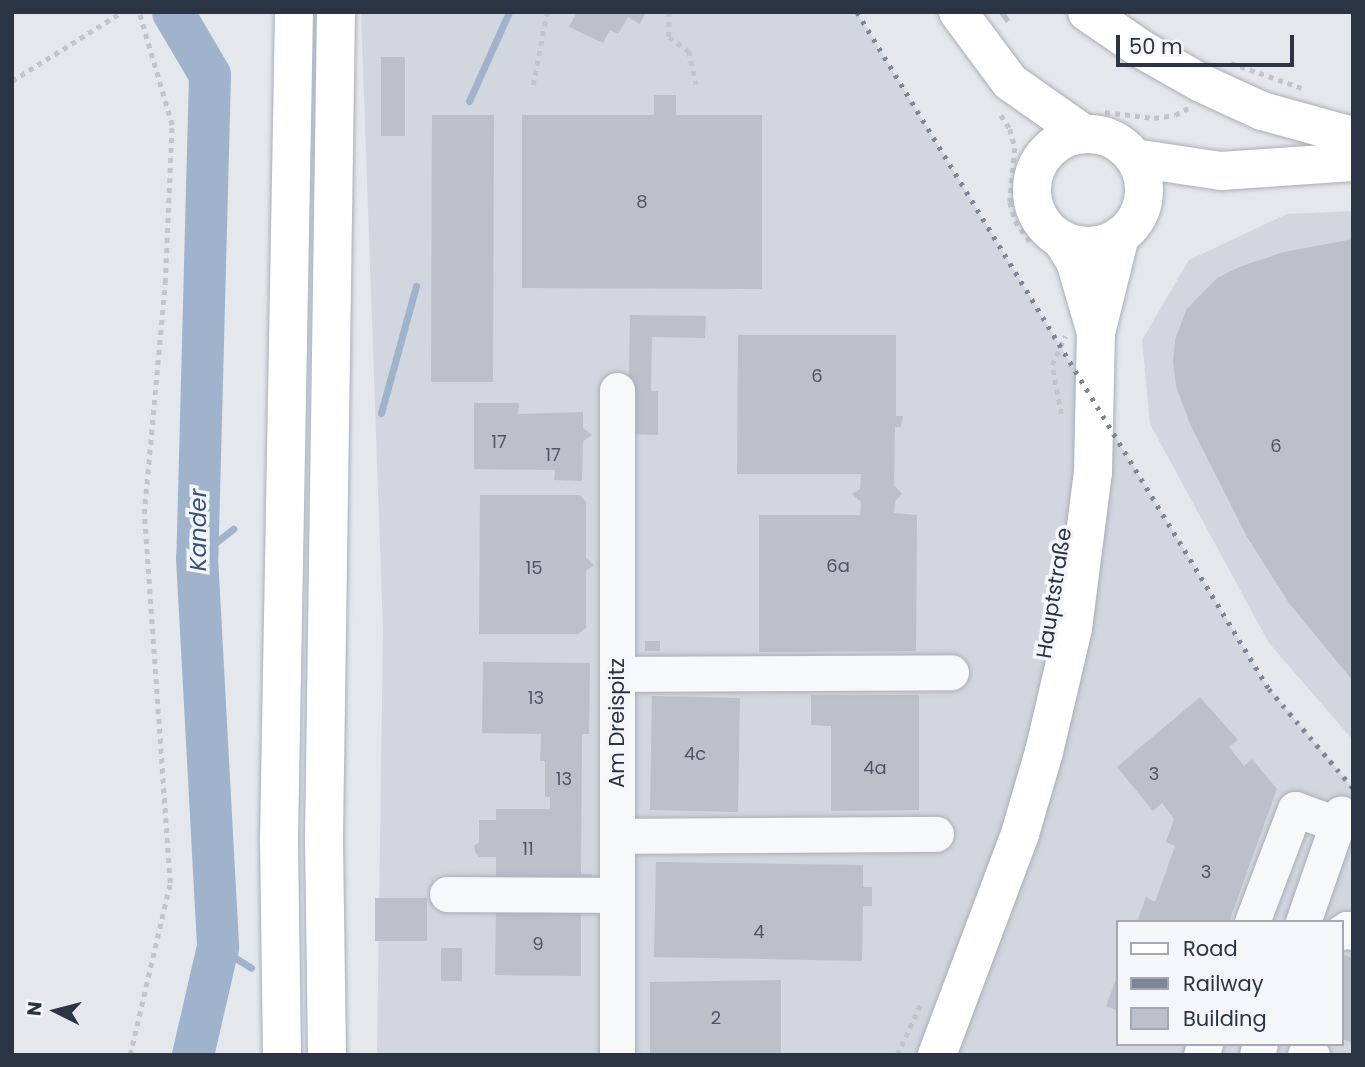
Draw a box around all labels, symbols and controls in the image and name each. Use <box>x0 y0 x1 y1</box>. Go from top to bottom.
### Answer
scale bar <box>1120 21 1298 65</box>
text: 50 m <box>1129 32 1183 61</box>
house number: 8 <box>636 191 648 213</box>
house number: 6 <box>811 365 823 387</box>
house number: 17 <box>491 431 507 453</box>
house number: 6 <box>1270 435 1282 457</box>
house number: 17 <box>545 444 561 466</box>
water label: Kander <box>184 489 212 571</box>
street label: Hauptstraße <box>1031 526 1077 660</box>
house number: 6a <box>826 555 850 577</box>
house number: 15 <box>525 557 543 579</box>
street label: Am Dreispitz <box>604 658 630 788</box>
house number: 13 <box>528 687 544 709</box>
house number: 4c <box>684 743 706 765</box>
house number: 4a <box>863 757 887 779</box>
house number: 3 <box>1149 763 1159 785</box>
house number: 13 <box>556 768 572 790</box>
house number: 11 <box>522 838 534 860</box>
house number: 3 <box>1201 861 1211 883</box>
legend <box>1116 920 1344 1046</box>
house number: 4 <box>753 921 765 943</box>
house number: 9 <box>532 933 544 955</box>
text: Road <box>1183 934 1238 963</box>
text: Railway <box>1183 969 1264 998</box>
north arrow <box>21 976 91 1046</box>
text: N <box>20 1000 49 1017</box>
text: Building <box>1183 1004 1267 1033</box>
house number: 2 <box>711 1007 721 1029</box>

